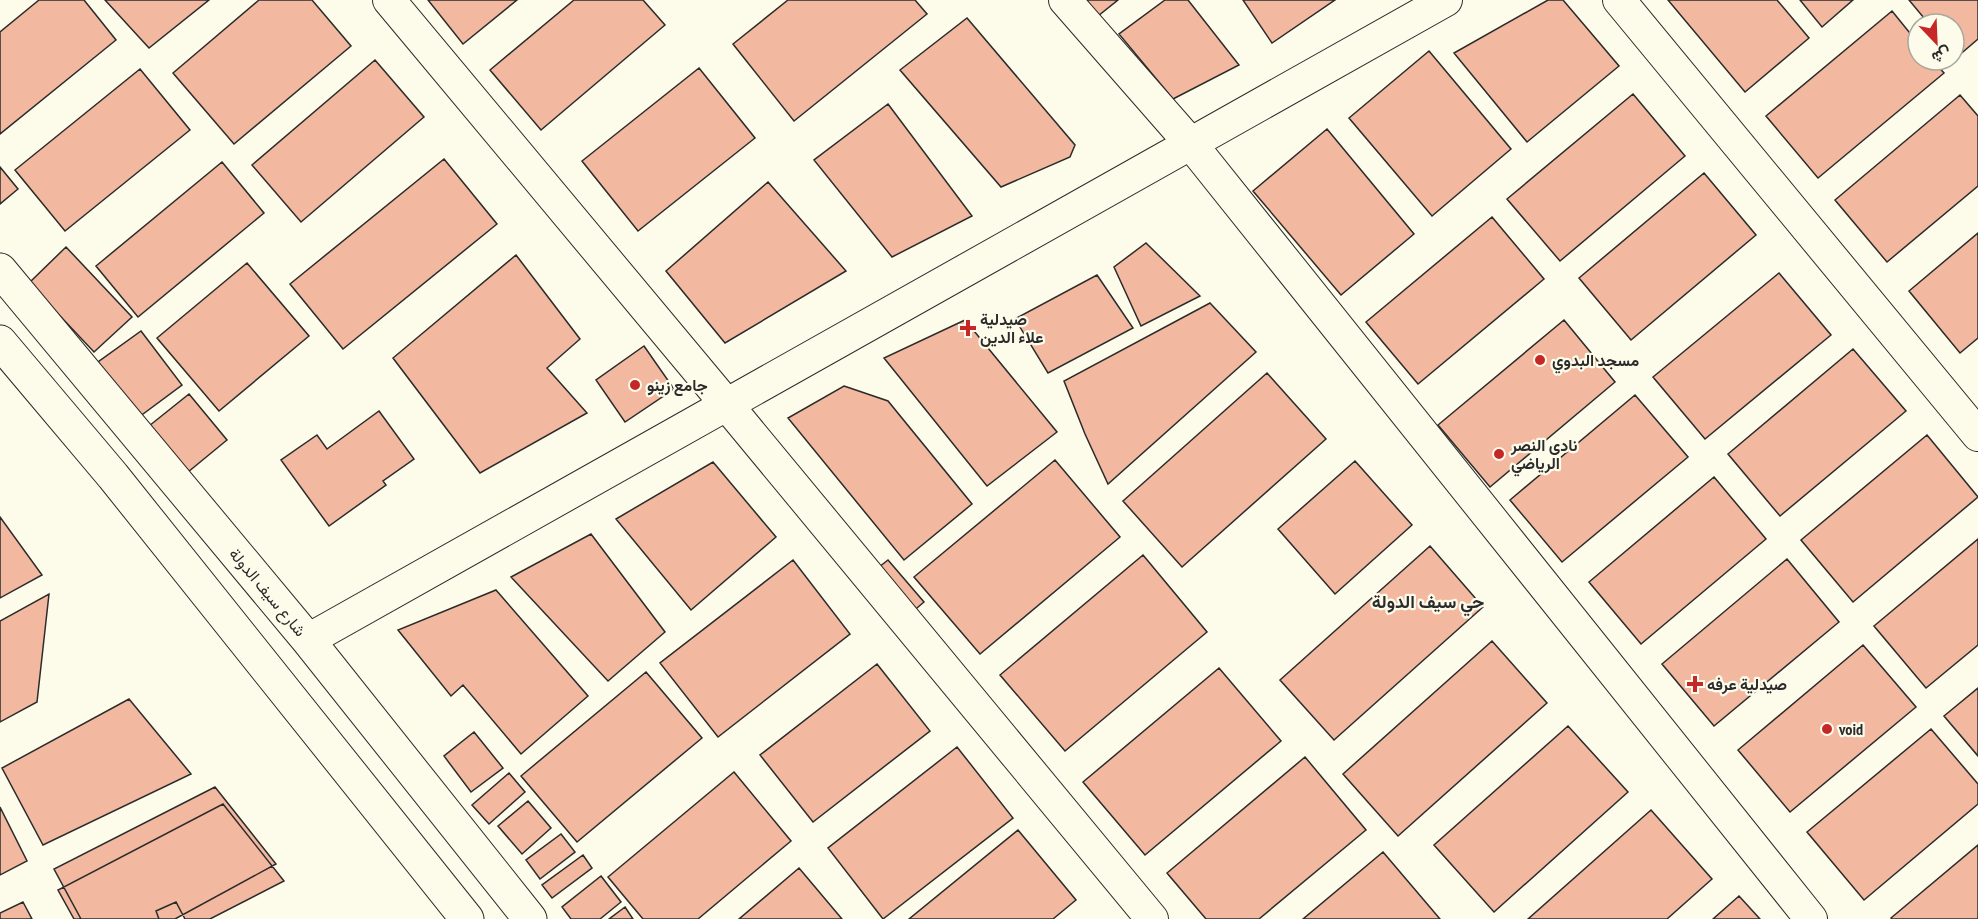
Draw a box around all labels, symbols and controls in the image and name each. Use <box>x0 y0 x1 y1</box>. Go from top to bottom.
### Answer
north arrow <box>1906 12 1966 72</box>
text: ش <box>1929 43 1955 69</box>
place label: صيدلية علاء الدين <box>980 309 1044 347</box>
marker: صيدلية علاء الدين <box>961 321 975 335</box>
place label: مسجد البدوي <box>1552 350 1640 374</box>
marker: مسجد البدوي <box>1533 353 1547 367</box>
place label: جامع زينو <box>647 375 708 397</box>
marker: جامع زينو <box>628 378 642 392</box>
place label: نادي النصر الرياضي <box>1510 435 1578 477</box>
marker: نادي النصر الرياضي <box>1492 447 1506 461</box>
street label: شارع سيف الدولة <box>224 544 311 642</box>
district label: حي سيف الدولة <box>1372 590 1484 617</box>
place label: صيدلية عرفه <box>1707 674 1787 695</box>
marker: صيدلية عرفه <box>1688 677 1702 691</box>
place label: void <box>1838 719 1863 739</box>
marker: void <box>1820 722 1834 736</box>

